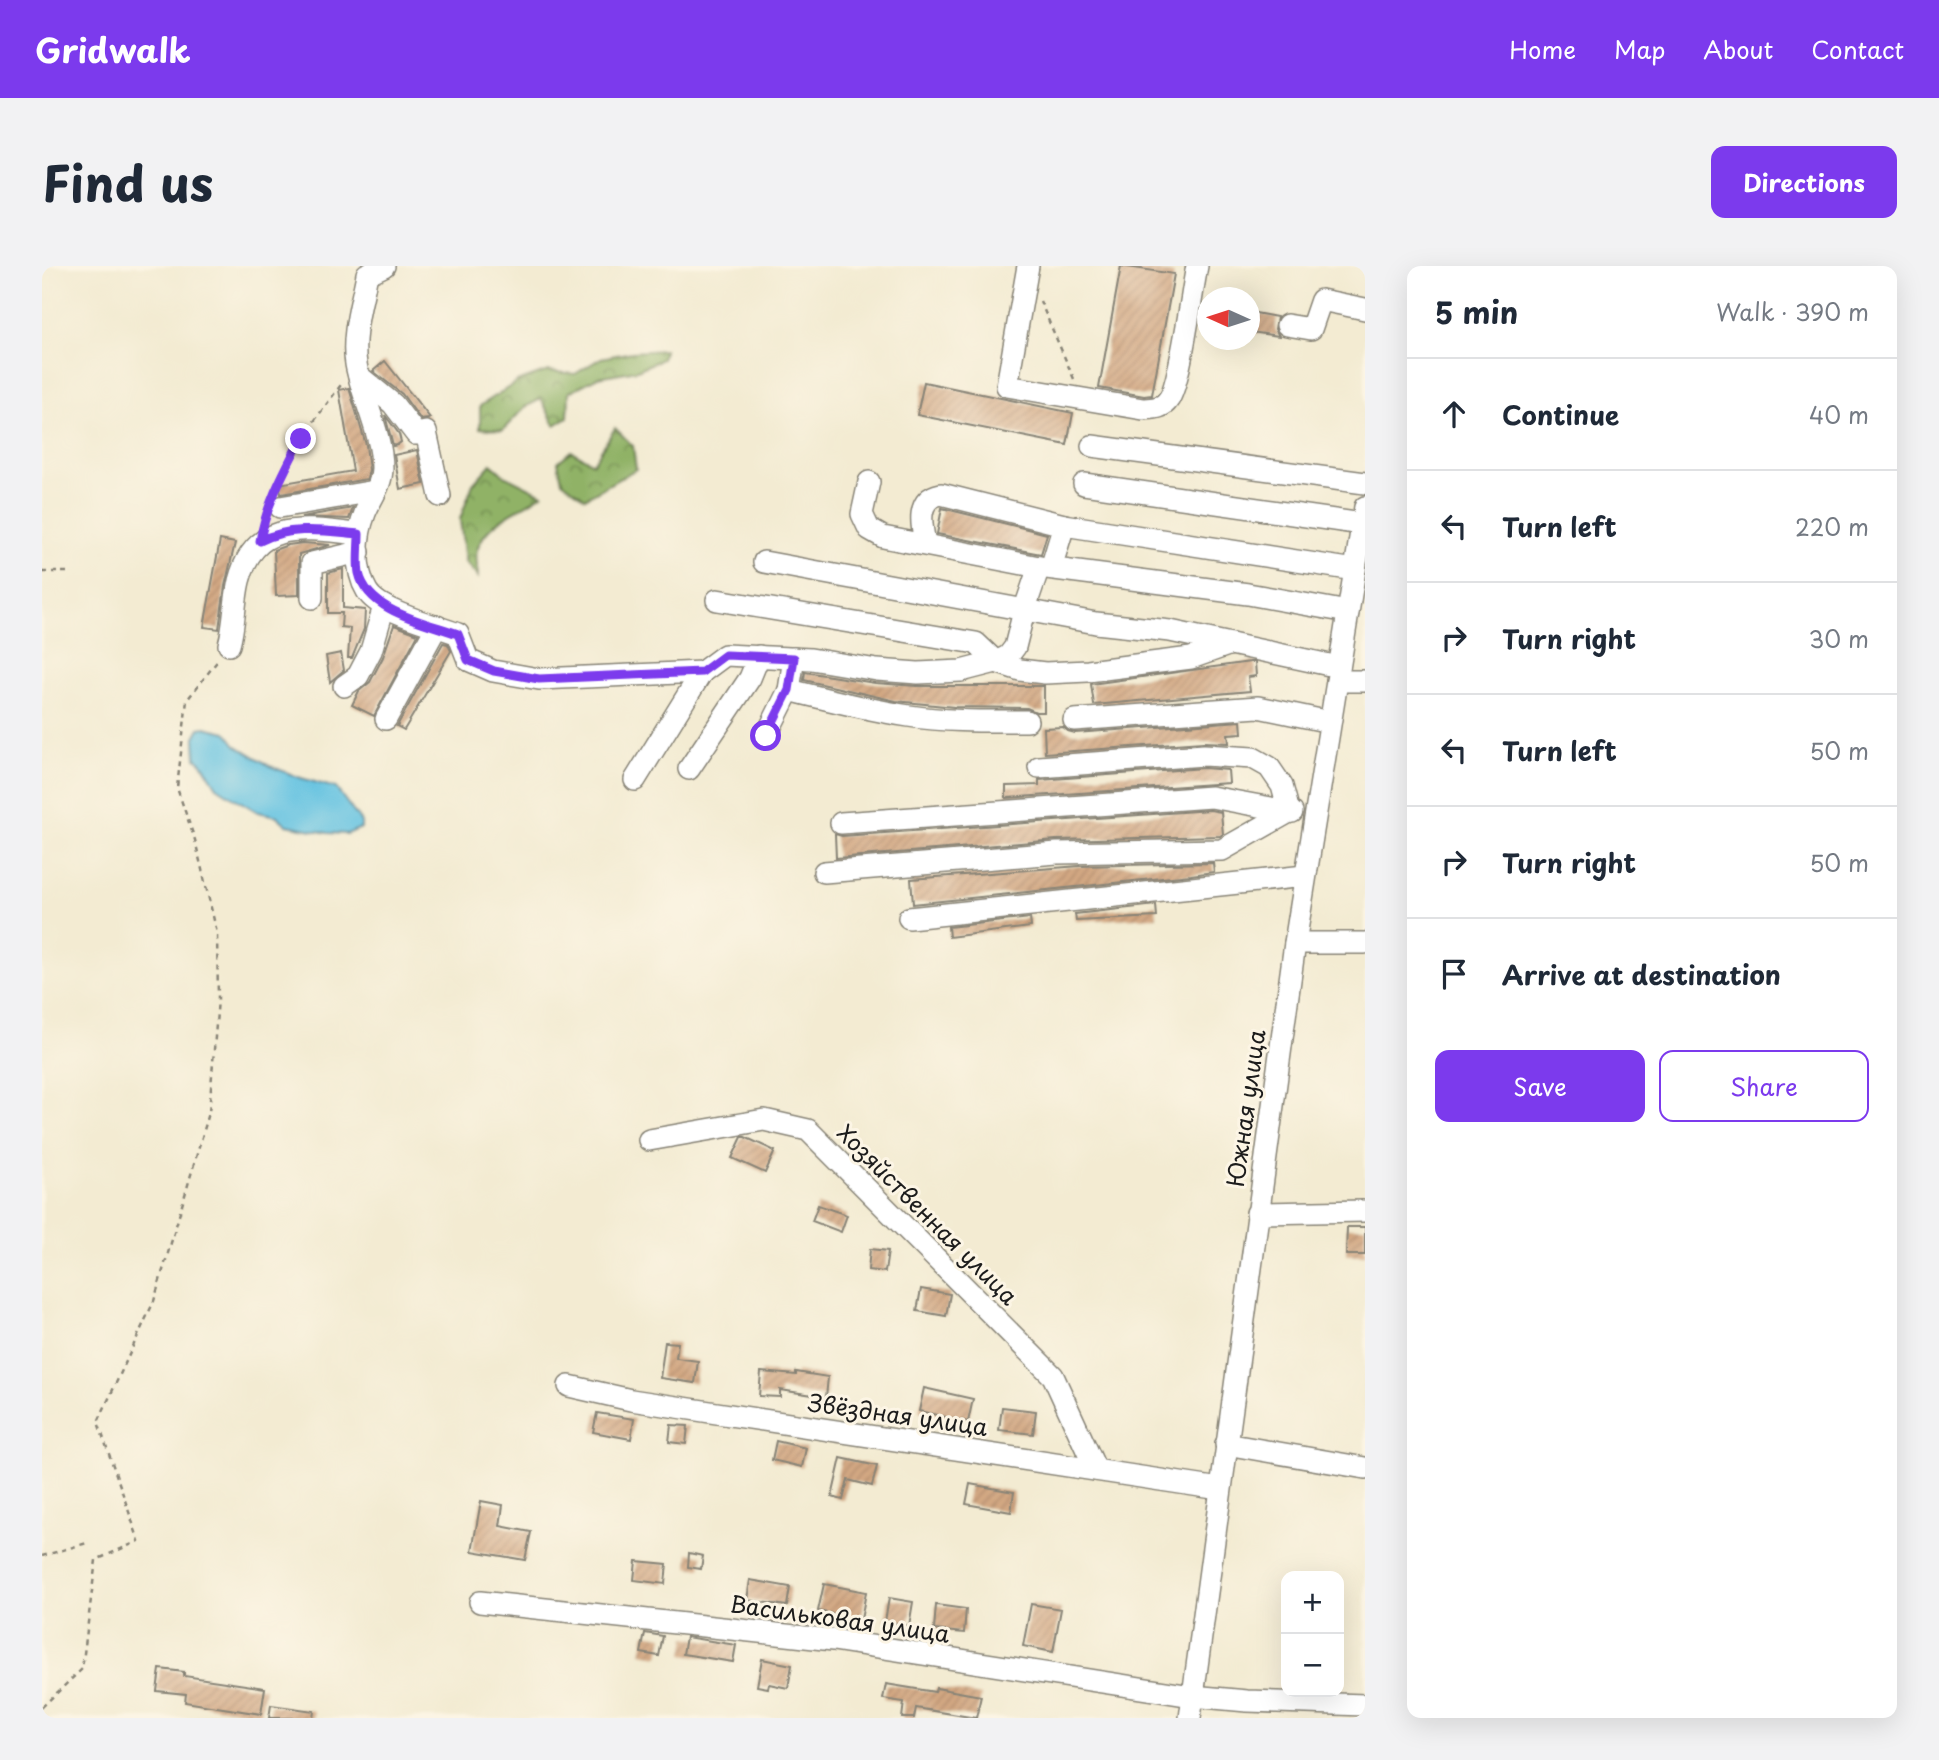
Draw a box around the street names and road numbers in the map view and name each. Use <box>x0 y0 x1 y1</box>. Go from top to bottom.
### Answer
street label: Южная улица <box>1217 1027 1273 1189</box>
street label: Хозяйственная улица <box>830 1116 1027 1313</box>
street label: Звёздная улица <box>806 1384 991 1444</box>
street label: Васильковая улица <box>728 1585 953 1651</box>

